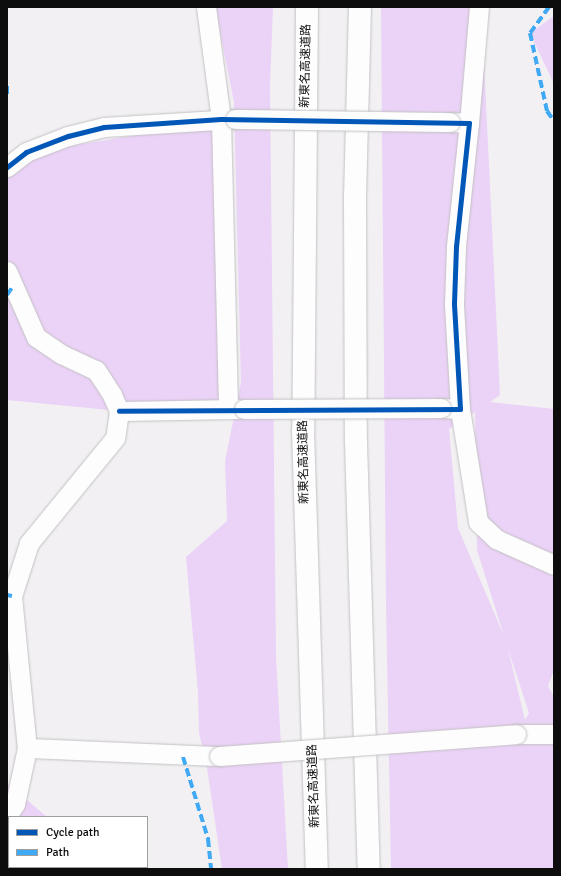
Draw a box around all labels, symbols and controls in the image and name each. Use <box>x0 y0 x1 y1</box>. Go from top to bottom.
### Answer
street label: 新東名高速道路 <box>298 24 314 108</box>
street label: 新東名高速道路 <box>296 420 312 504</box>
street label: 新東名高速道路 <box>305 744 323 828</box>
legend <box>8 816 148 868</box>
text: Cycle path <box>46 825 99 840</box>
text: Path <box>46 845 69 860</box>

